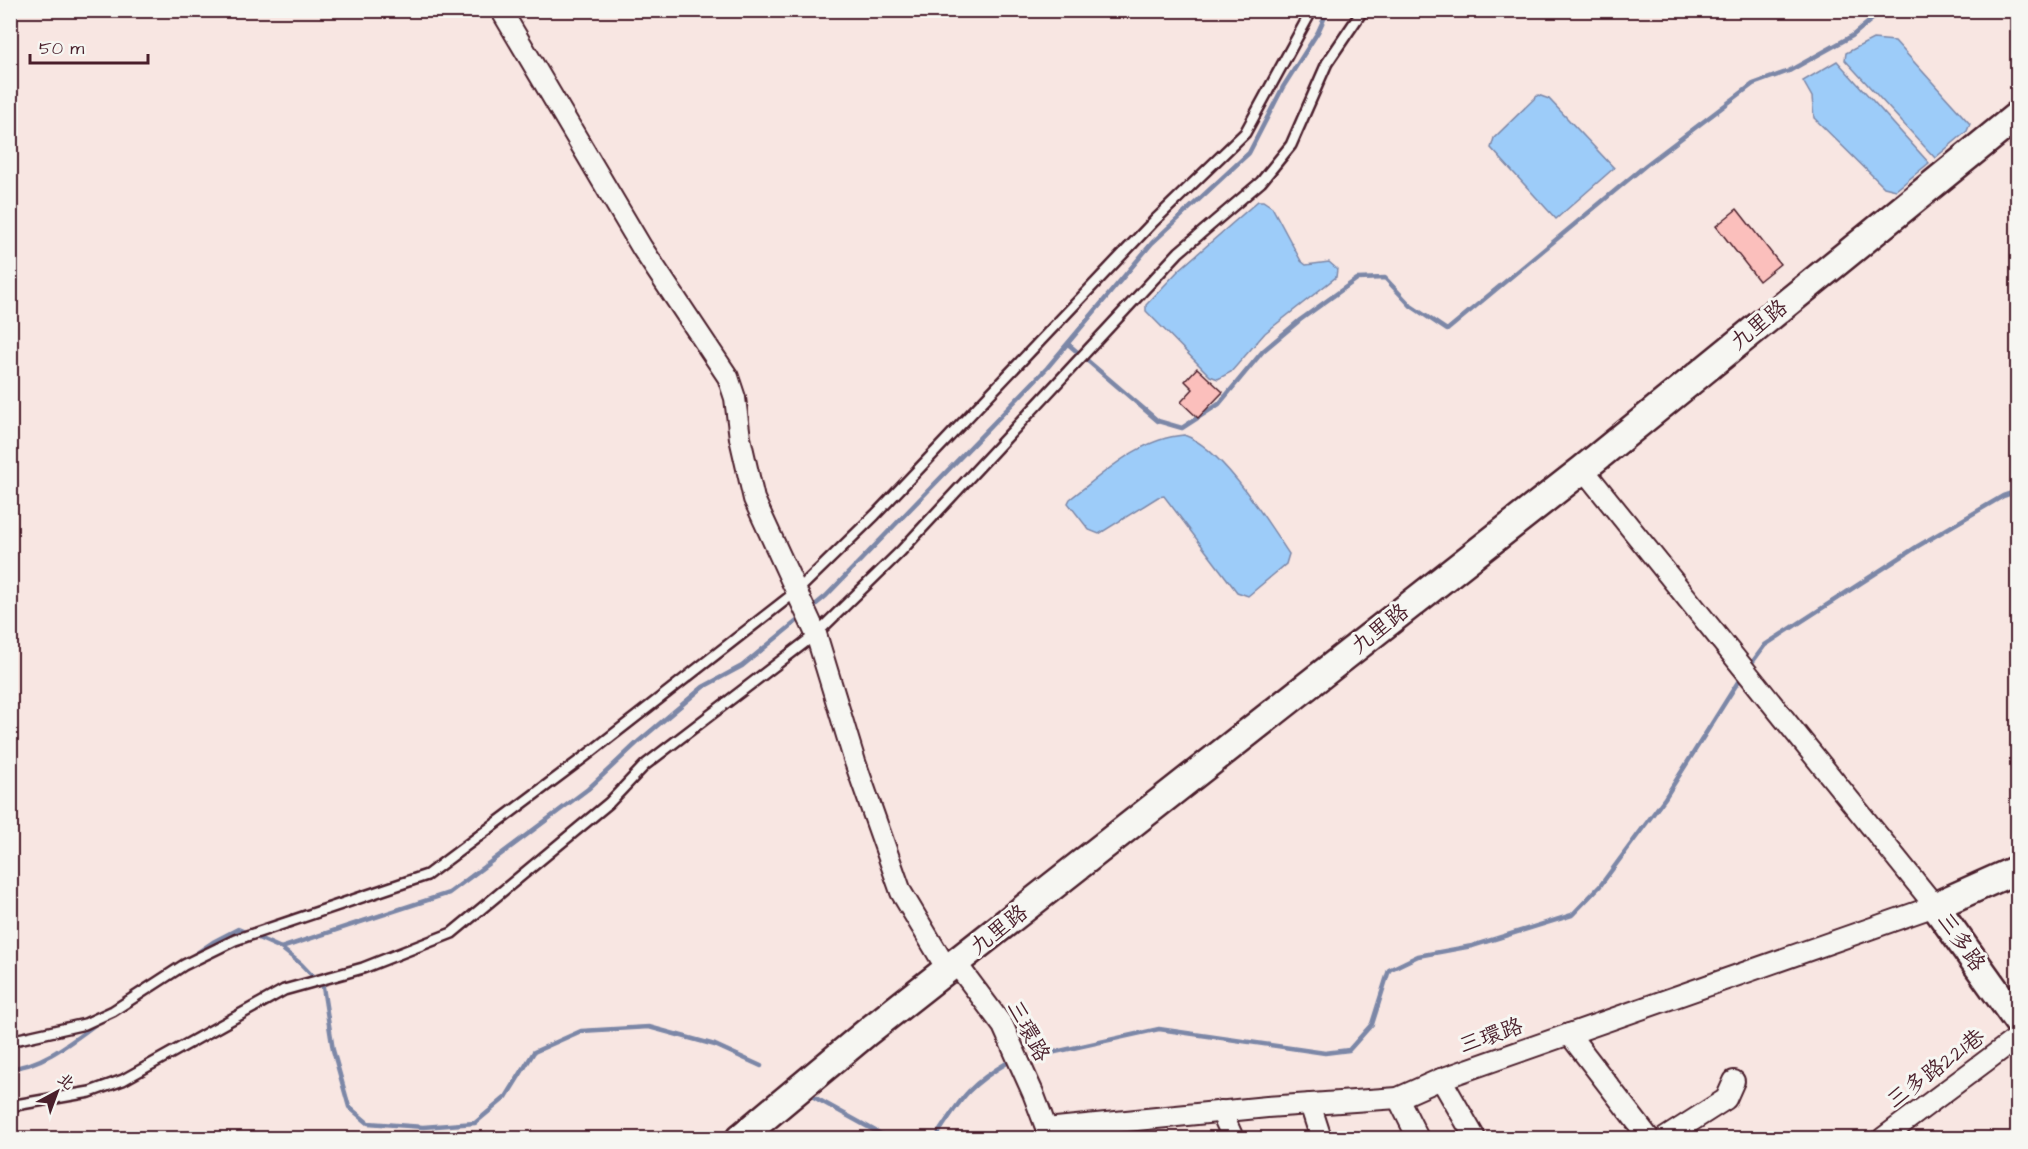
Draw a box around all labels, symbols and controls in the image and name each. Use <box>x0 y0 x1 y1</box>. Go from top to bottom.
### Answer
scale bar <box>30 27 148 65</box>
text: 50 m <box>39 36 84 61</box>
street label: 九里路 <box>1724 292 1794 358</box>
street label: 九里路 <box>1344 596 1416 662</box>
street label: 九里路 <box>963 897 1035 963</box>
street label: 三多路 <box>1929 906 1993 978</box>
street label: 三環路 <box>999 995 1057 1067</box>
street label: 三環路 <box>1455 1011 1527 1061</box>
street label: 三多路221巷 <box>1880 1022 1992 1116</box>
north arrow <box>27 1062 87 1122</box>
text: 北 <box>53 1068 79 1095</box>

